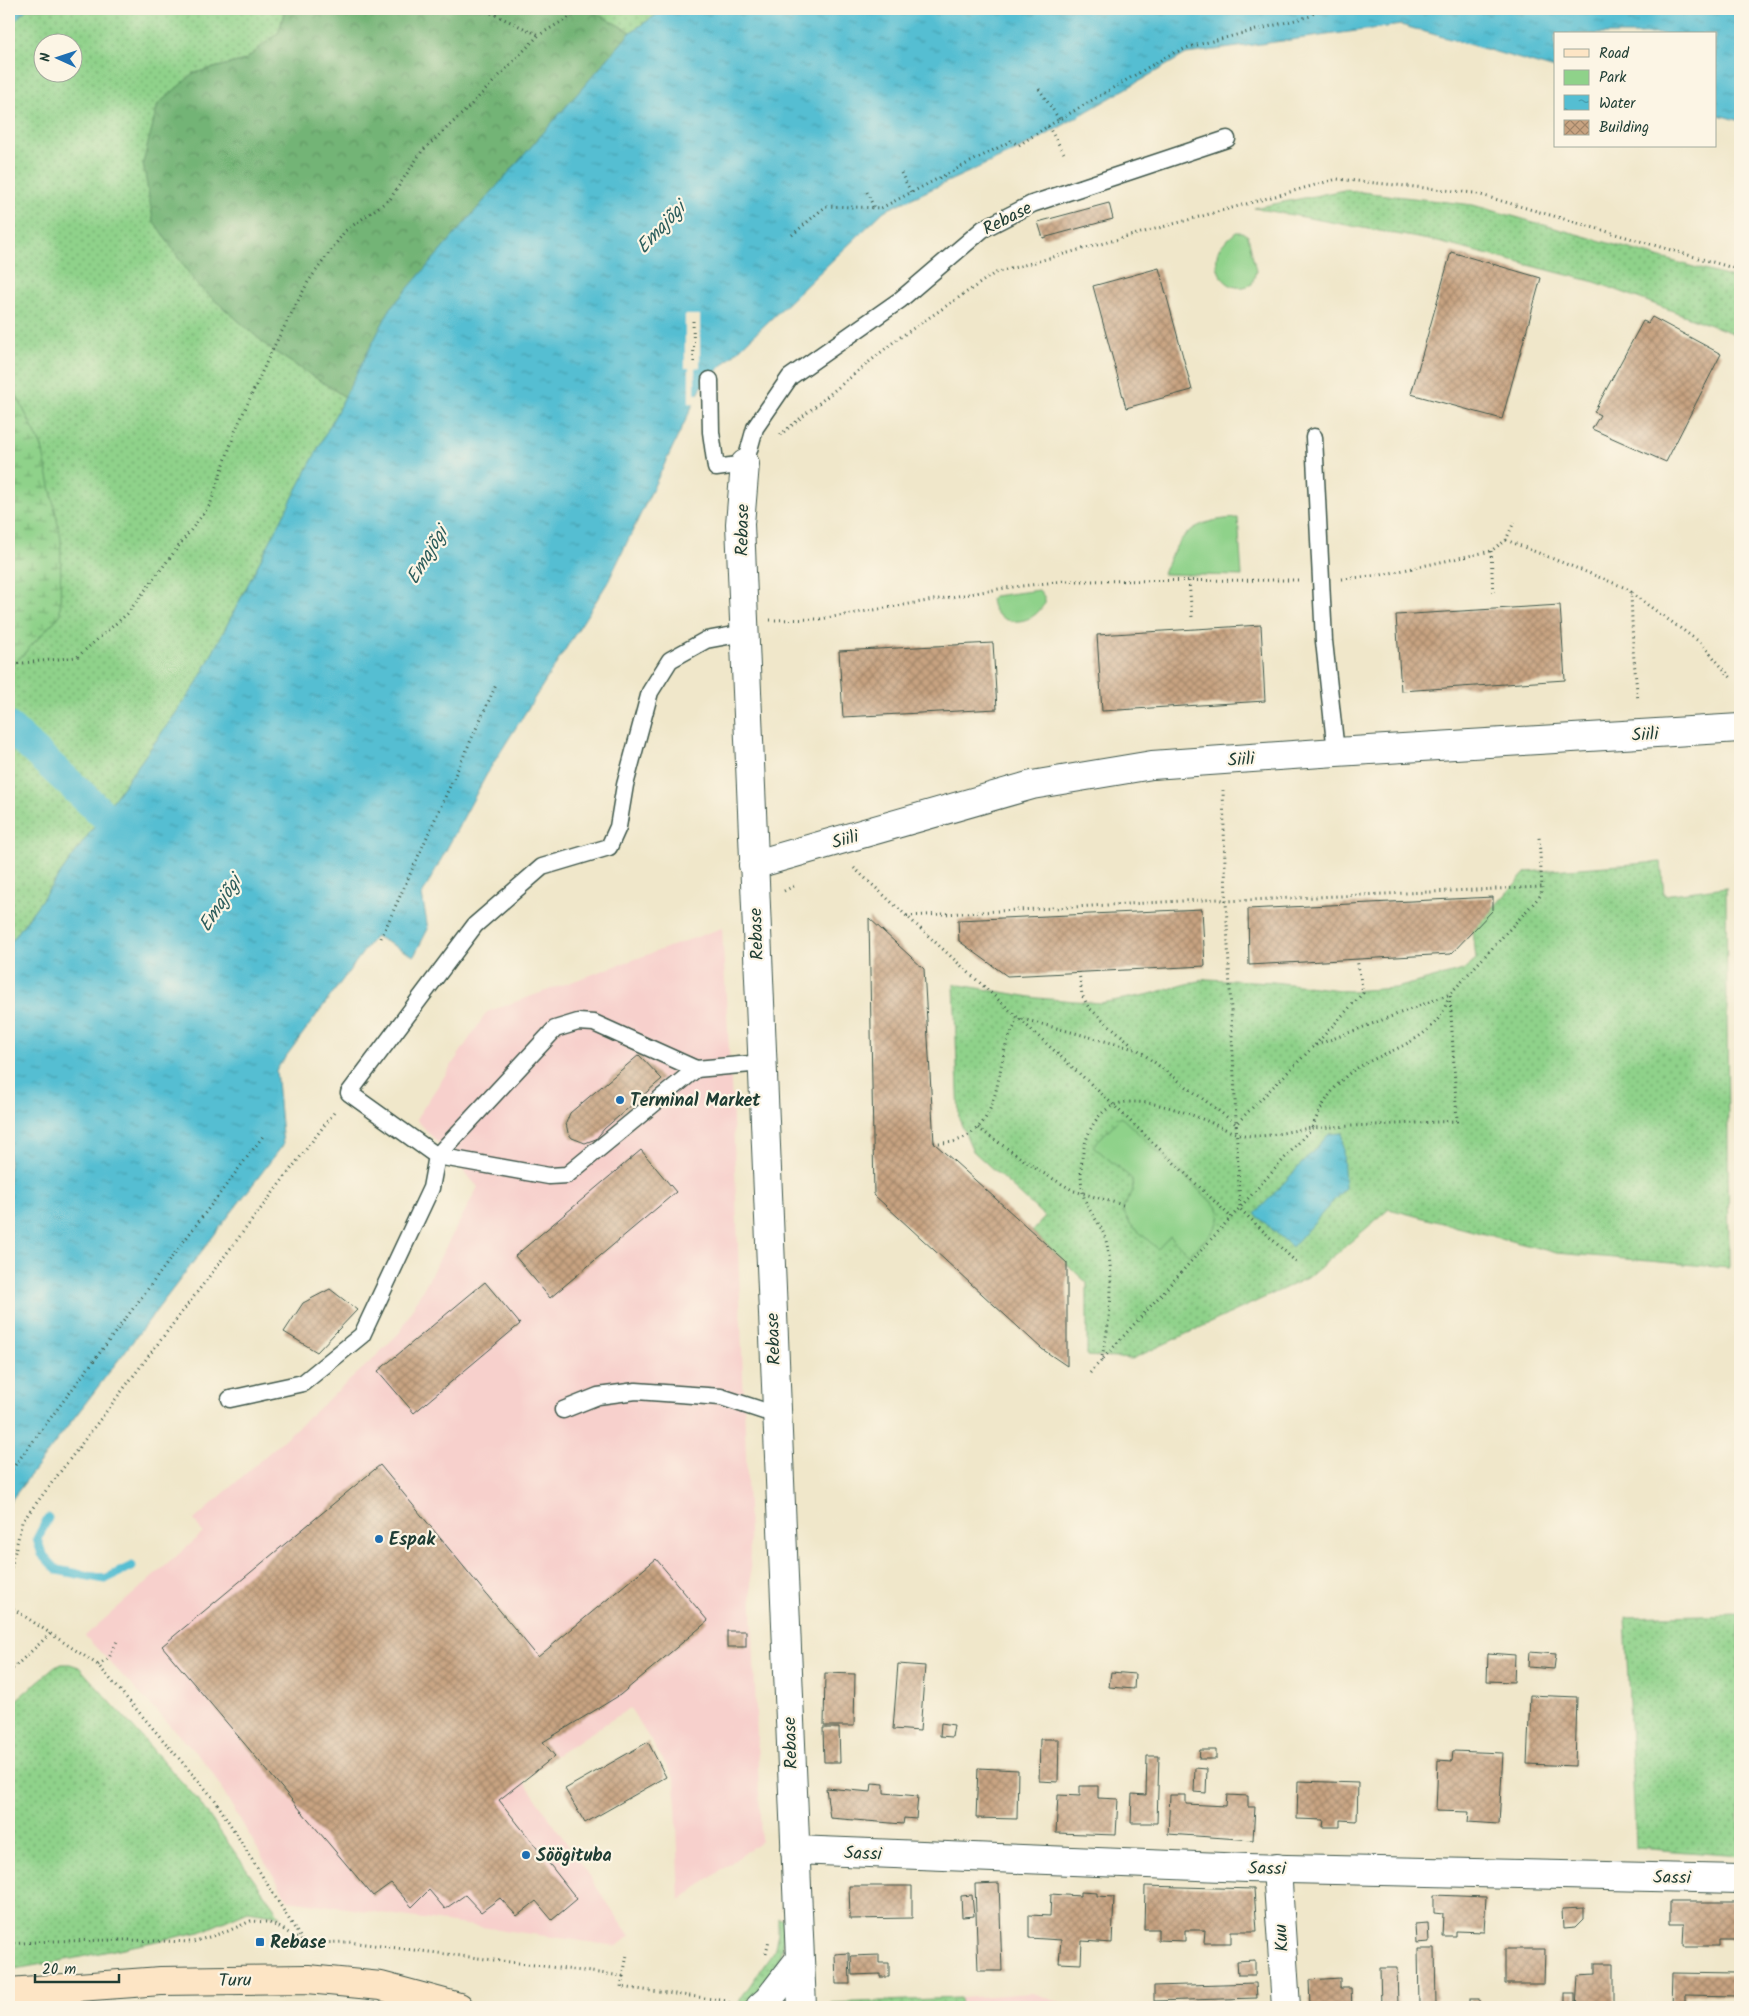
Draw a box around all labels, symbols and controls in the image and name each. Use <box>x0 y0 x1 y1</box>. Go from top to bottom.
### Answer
north arrow <box>32 32 82 82</box>
legend <box>1554 32 1716 148</box>
text: Road <box>1599 42 1630 66</box>
text: N <box>35 52 57 62</box>
text: Park <box>1599 66 1627 90</box>
text: Water <box>1599 92 1636 116</box>
text: Building <box>1599 116 1649 140</box>
water label: Emajõgi <box>629 192 697 261</box>
street label: Rebase <box>978 195 1038 244</box>
street label: Rebase <box>729 504 758 556</box>
water label: Emajõgi <box>399 518 459 590</box>
street label: Siili <box>1631 720 1660 751</box>
street label: Siili <box>1227 745 1256 776</box>
street label: Siili <box>829 823 863 858</box>
water label: Emajõgi <box>191 866 253 938</box>
street label: Rebase <box>742 907 773 961</box>
place label: Terminal Market <box>630 1087 761 1116</box>
marker: Terminal Market <box>614 1094 626 1106</box>
street label: Rebase <box>759 1312 790 1366</box>
place label: Espak <box>389 1526 436 1555</box>
marker: Espak <box>373 1533 385 1545</box>
street label: Rebase <box>776 1716 807 1770</box>
street label: Sassi <box>844 1839 883 1870</box>
place label: Söögituba <box>536 1842 612 1871</box>
marker: Söögituba <box>520 1849 532 1861</box>
street label: Sassi <box>1248 1855 1287 1884</box>
street label: Sassi <box>1653 1864 1692 1893</box>
street label: Kuu <box>1267 1923 1298 1953</box>
place label: Rebase <box>270 1929 326 1958</box>
marker: Rebase <box>254 1936 266 1948</box>
scale bar <box>35 1951 119 1983</box>
text: 20 m <box>42 1958 76 1982</box>
street label: Turu <box>218 1967 252 1996</box>

